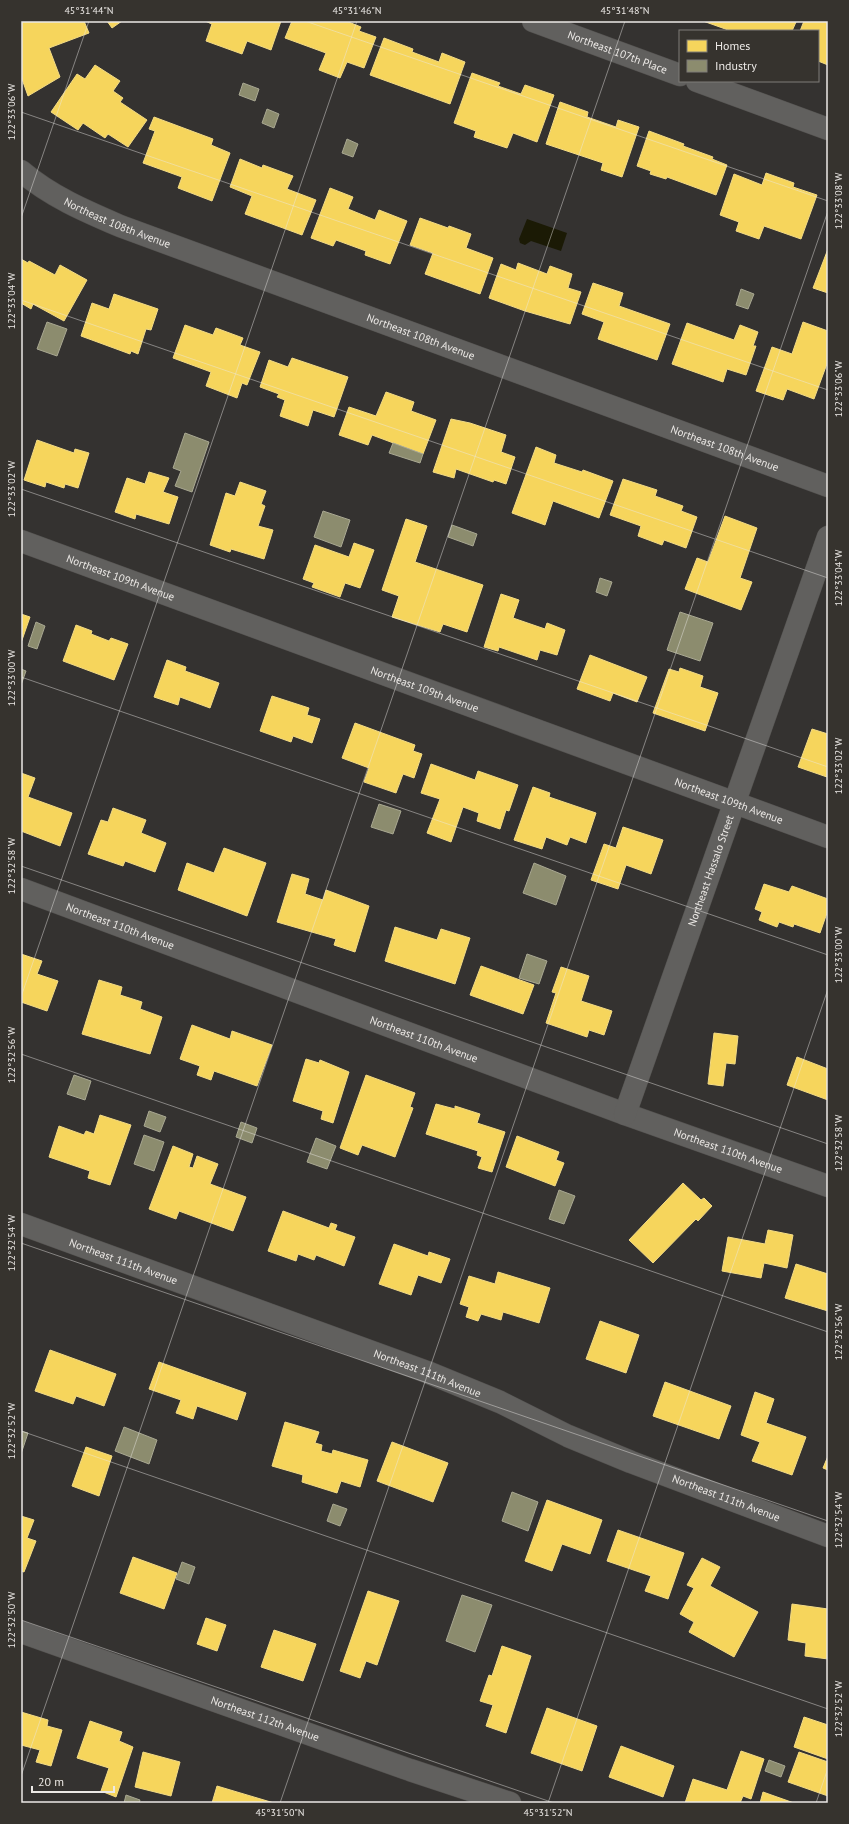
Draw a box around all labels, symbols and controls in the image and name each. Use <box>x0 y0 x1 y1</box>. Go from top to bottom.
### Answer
text: 45°31'44"N <box>64 4 114 17</box>
text: 45°31'46"N <box>332 4 382 17</box>
text: 45°31'48"N <box>600 4 650 17</box>
street label: Northeast 107th Place <box>566 27 670 77</box>
legend <box>679 30 819 82</box>
text: Homes <box>715 38 750 53</box>
text: Industry <box>715 58 757 73</box>
text: 122°33'06"W <box>5 83 18 140</box>
text: 122°33'08"W <box>832 172 845 229</box>
street label: Northeast 108th Avenue <box>62 194 173 251</box>
text: 122°33'04"W <box>5 272 18 329</box>
street label: Northeast 108th Avenue <box>365 310 477 363</box>
text: 122°33'06"W <box>832 360 845 417</box>
street label: Northeast 108th Avenue <box>669 422 781 475</box>
text: 122°33'02"W <box>5 460 18 517</box>
text: 122°33'04"W <box>832 549 845 606</box>
street label: Northeast 109th Avenue <box>64 551 177 604</box>
text: 122°33'00"W <box>5 649 18 706</box>
street label: Northeast 109th Avenue <box>369 663 481 715</box>
text: 122°33'02"W <box>832 737 845 794</box>
street label: Northeast 109th Avenue <box>673 774 785 827</box>
street label: Northeast Hassalo Street <box>685 813 737 928</box>
text: 122°32'58"W <box>5 837 18 894</box>
street label: Northeast 110th Avenue <box>64 899 177 953</box>
text: 122°33'00"W <box>832 926 845 983</box>
street label: Northeast 110th Avenue <box>368 1013 480 1066</box>
text: 122°32'56"W <box>5 1026 18 1083</box>
text: 122°32'58"W <box>832 1114 845 1171</box>
street label: Northeast 110th Avenue <box>672 1125 785 1176</box>
text: 122°32'54"W <box>5 1214 18 1271</box>
street label: Northeast 111th Avenue <box>67 1235 180 1288</box>
text: 122°32'56"W <box>832 1303 845 1360</box>
street label: Northeast 111th Avenue <box>372 1346 484 1401</box>
text: 122°32'52"W <box>5 1402 18 1459</box>
street label: Northeast 111th Avenue <box>670 1471 783 1525</box>
text: 122°32'54"W <box>832 1491 845 1548</box>
text: 122°32'50"W <box>5 1591 18 1648</box>
text: 122°32'52"W <box>832 1680 845 1737</box>
street label: Northeast 112th Avenue <box>209 1693 322 1744</box>
scale bar <box>32 1768 114 1794</box>
text: 20 m <box>38 1774 64 1789</box>
text: 45°31'50"N <box>255 1806 305 1819</box>
text: 45°31'52"N <box>523 1806 573 1819</box>

